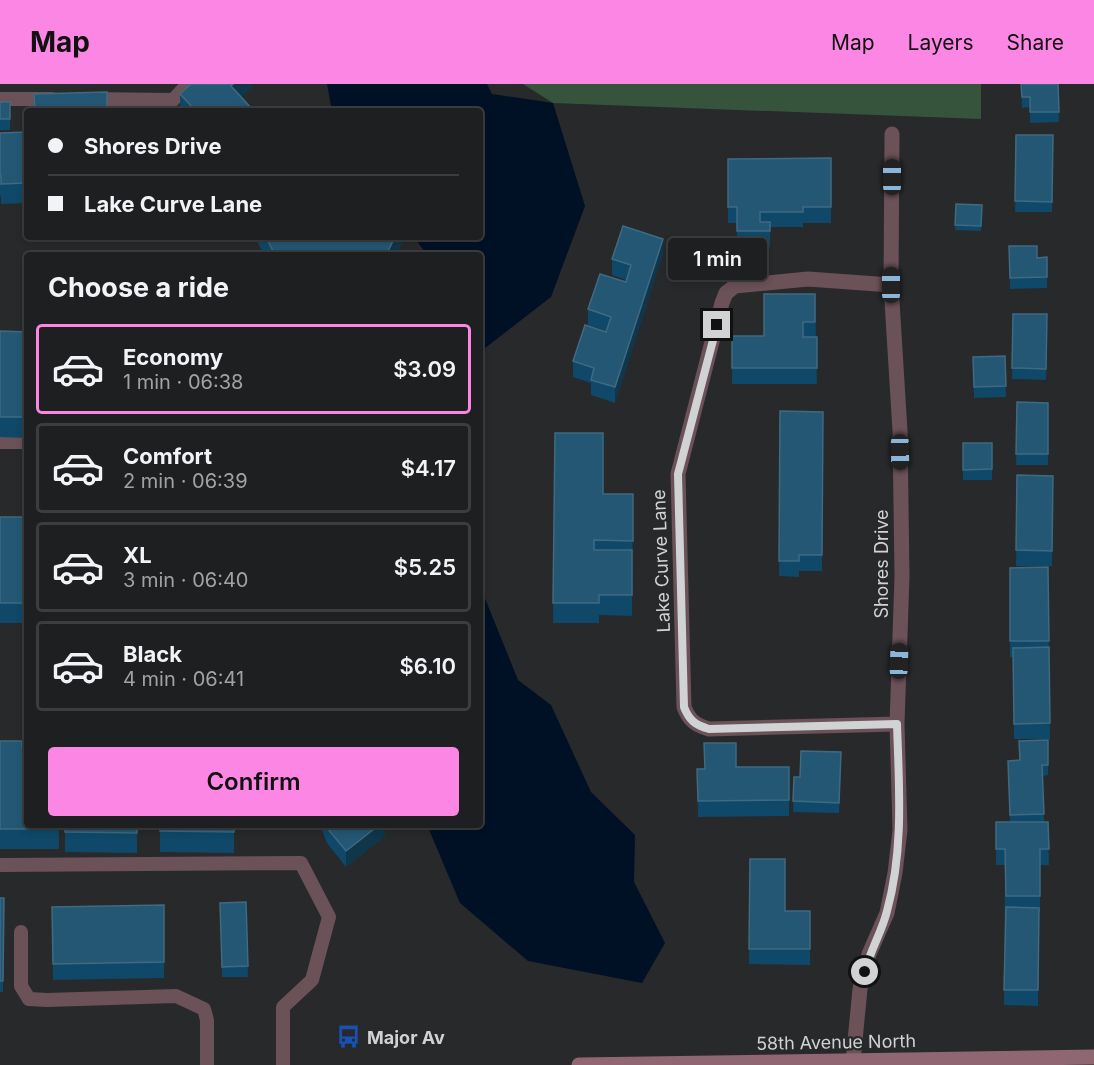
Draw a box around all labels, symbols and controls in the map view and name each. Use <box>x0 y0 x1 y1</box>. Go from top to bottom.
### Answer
text: Map <box>30 25 90 59</box>
text: Map <box>831 30 875 55</box>
text: Layers <box>908 30 974 55</box>
text: Share <box>1007 30 1064 55</box>
text: Shores Drive <box>84 133 222 159</box>
car <box>883 159 901 195</box>
text: Lake Curve Lane <box>84 191 262 217</box>
callout: 1 min <box>668 238 766 280</box>
text: 1 min <box>693 247 742 271</box>
car <box>882 267 900 303</box>
text: Choose a ride <box>48 271 229 304</box>
route end <box>703 311 730 338</box>
icon: car <box>51 342 105 396</box>
text: Economy <box>123 344 223 370</box>
text: $3.09 <box>393 356 456 382</box>
text: 1 min · 06:38 <box>123 370 243 394</box>
car <box>891 434 909 470</box>
icon: car <box>51 441 105 495</box>
text: Comfort <box>123 443 212 469</box>
text: $4.17 <box>401 455 456 481</box>
text: 2 min · 06:39 <box>123 469 248 493</box>
street label: Lake Curve Lane <box>648 489 674 633</box>
street label: Shores Drive <box>871 509 892 619</box>
icon: car <box>51 540 105 594</box>
text: XL <box>123 542 152 568</box>
text: $5.25 <box>394 554 456 580</box>
text: 3 min · 06:40 <box>123 568 249 592</box>
icon: car <box>51 639 105 693</box>
text: Black <box>123 641 182 667</box>
car <box>889 643 909 679</box>
text: $6.10 <box>399 653 456 679</box>
text: 4 min · 06:41 <box>123 667 244 691</box>
button: Confirm <box>48 747 459 816</box>
route start <box>851 958 878 985</box>
bus stop icon: Major Av <box>336 1024 362 1050</box>
place label: Major Av <box>367 1027 445 1048</box>
street label: 58th Avenue North <box>756 1030 916 1054</box>

